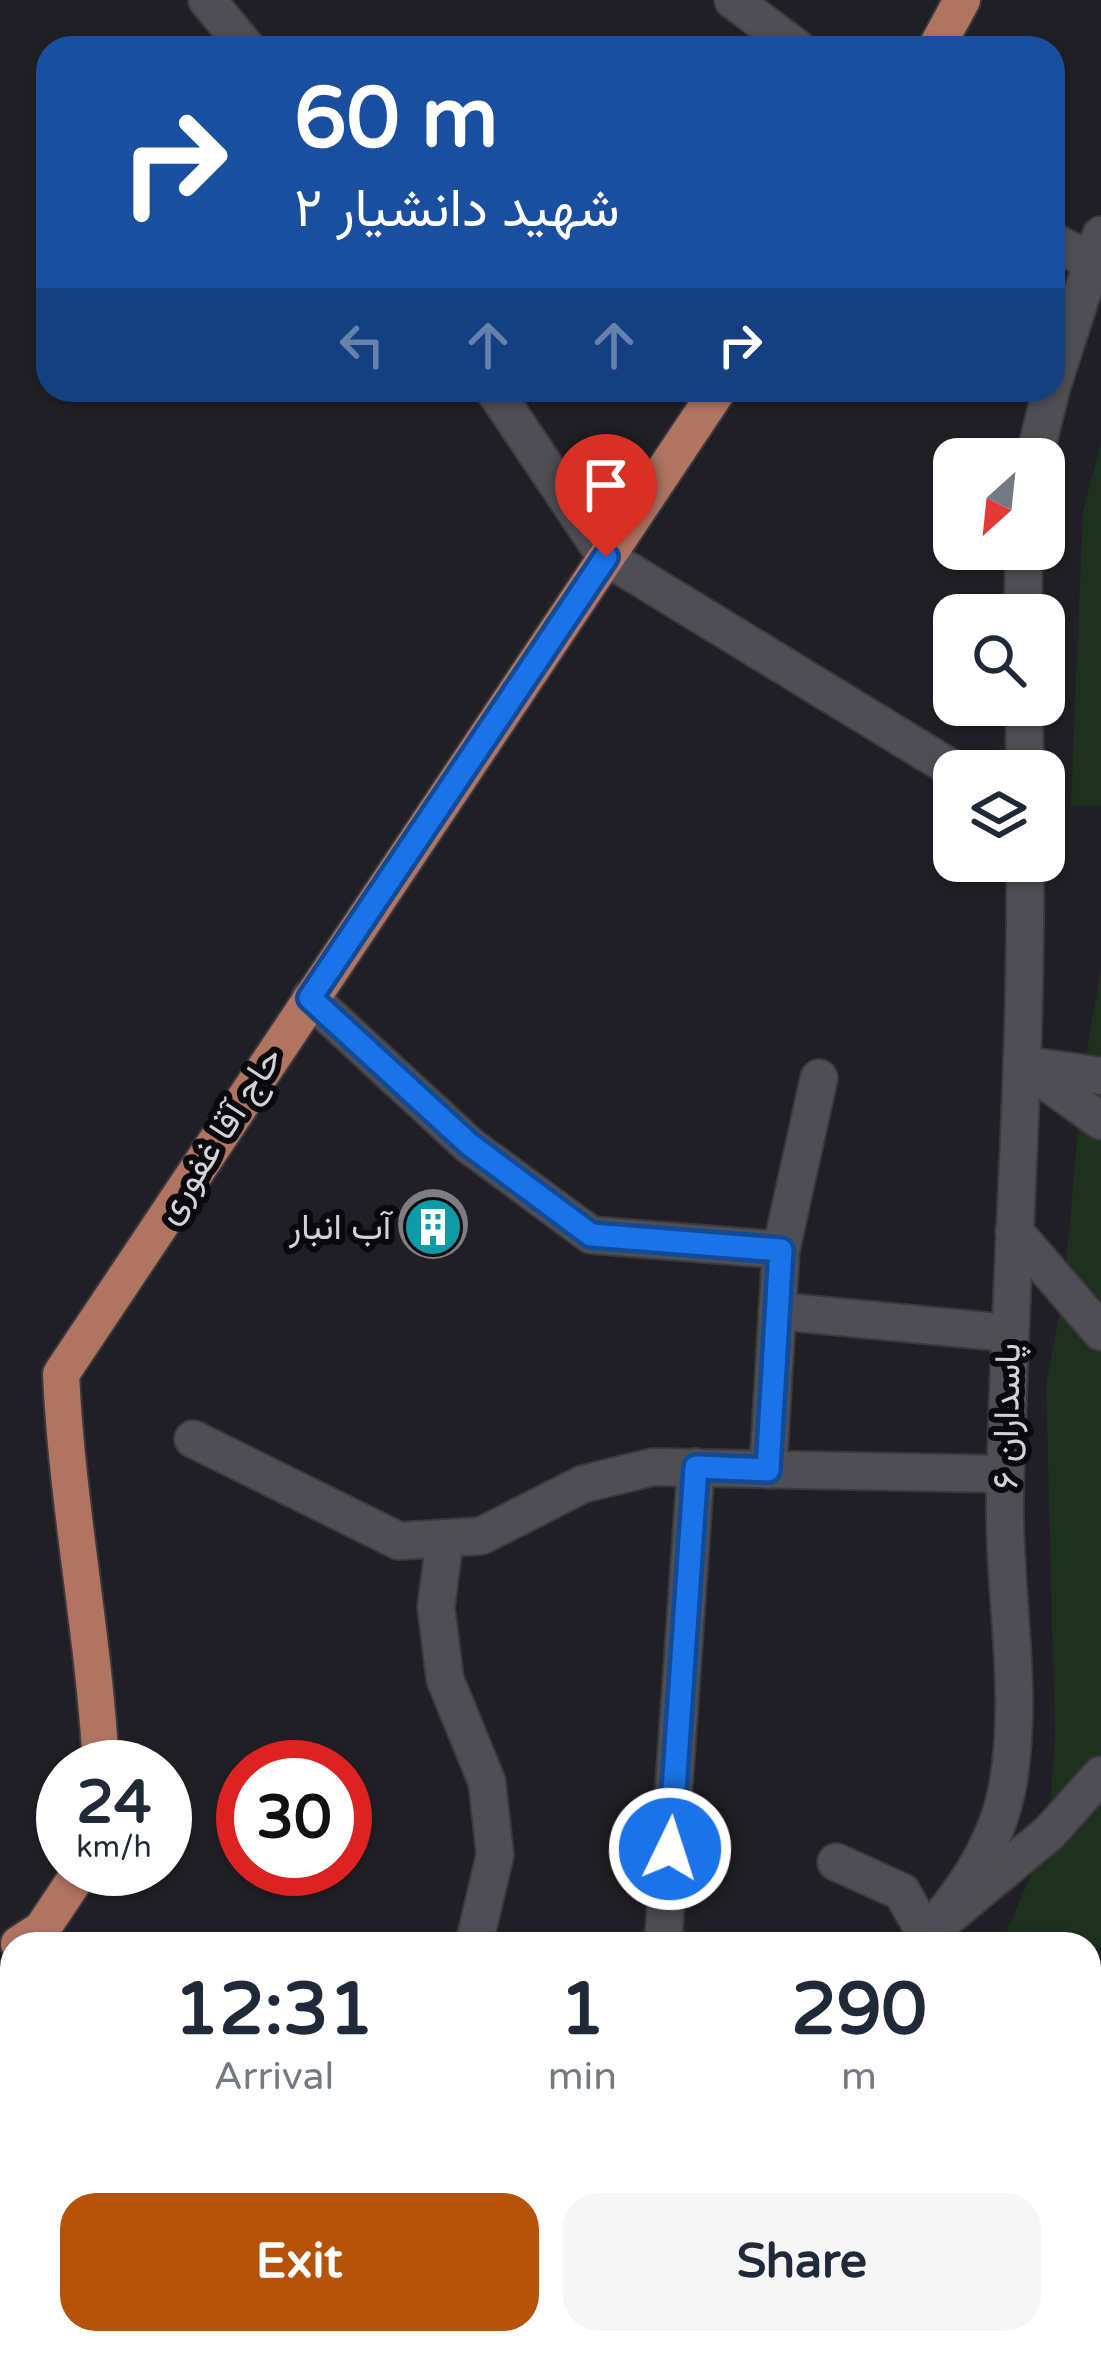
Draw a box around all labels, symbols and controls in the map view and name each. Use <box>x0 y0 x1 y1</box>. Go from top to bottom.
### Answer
text: 60 m <box>294 69 498 170</box>
icon: right <box>96 84 252 240</box>
text: شهید دانشیار ۲ <box>294 176 620 241</box>
icon: left <box>329 312 395 378</box>
icon: ahead <box>455 312 521 378</box>
icon: ahead <box>581 312 647 378</box>
icon: right <box>707 312 773 378</box>
pin <box>555 434 657 557</box>
north arrow <box>933 438 1065 570</box>
map controls <box>933 438 1065 882</box>
icon: arrive <box>573 452 639 518</box>
button: search <box>933 594 1065 726</box>
button: layers <box>933 750 1065 882</box>
street label: حاج آقا غفوری <box>146 1038 294 1233</box>
building icon: آب انبار <box>402 1196 464 1258</box>
place label: آب انبار <box>288 1206 394 1249</box>
street label: پاسداران ۶ <box>984 1343 1032 1489</box>
speed limit sign: 30 <box>216 1740 372 1896</box>
text: 24 <box>76 1767 152 1839</box>
position arrow <box>607 1786 733 1912</box>
text: km/h <box>76 1829 152 1866</box>
text: 12:31 <box>174 1967 374 2054</box>
text: 1 <box>560 1967 605 2054</box>
text: 290 <box>791 1967 927 2054</box>
text: Arrival <box>214 2053 334 2100</box>
text: min <box>548 2053 617 2100</box>
text: m <box>841 2053 877 2100</box>
button: Exit <box>60 2193 539 2331</box>
button: Share <box>563 2193 1041 2331</box>

